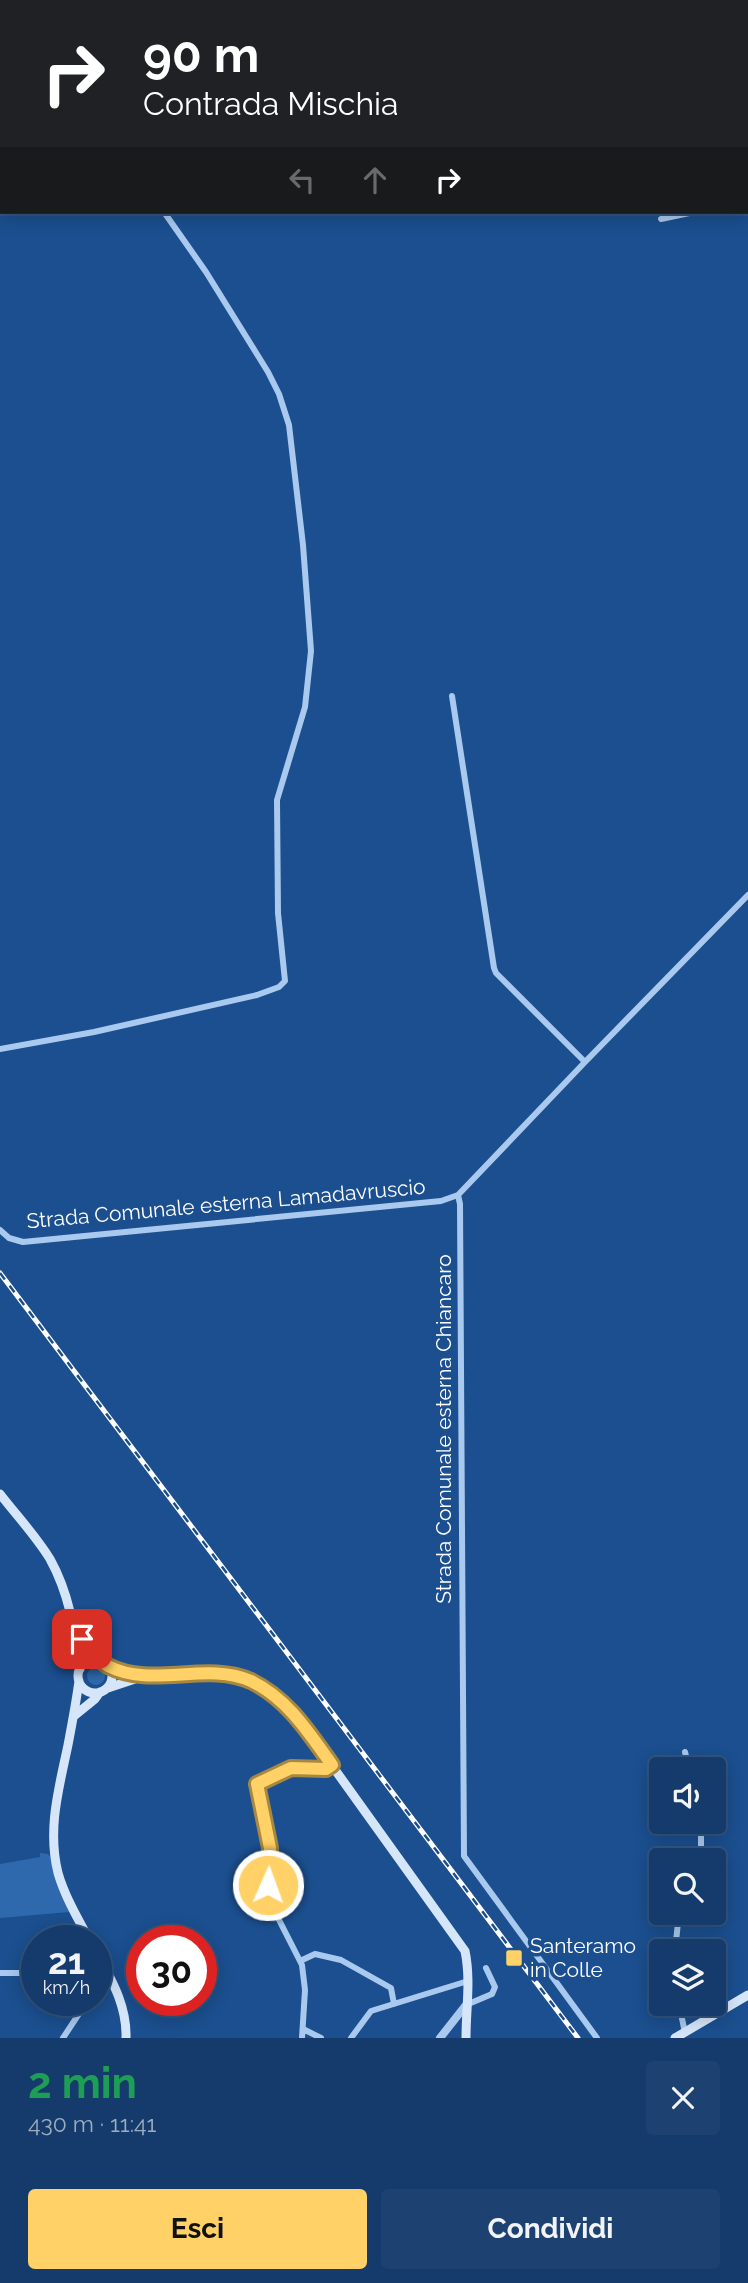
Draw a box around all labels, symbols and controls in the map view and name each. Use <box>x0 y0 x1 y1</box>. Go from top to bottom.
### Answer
text: 90 m <box>143 26 259 83</box>
icon: right <box>28 28 119 119</box>
text: Contrada Mischia <box>143 85 398 122</box>
icon: left <box>283 161 321 199</box>
icon: ahead <box>356 161 394 199</box>
icon: right <box>429 161 467 199</box>
street label: Strada Comunale esterna Lamadavruscio <box>25 1174 427 1233</box>
street label: Strada Comunale esterna Chiancaro <box>431 1254 456 1604</box>
pin <box>52 1609 112 1669</box>
icon: arrive <box>63 1620 101 1658</box>
map controls <box>649 1757 726 2016</box>
button: sound <box>649 1757 726 1834</box>
position arrow <box>231 1848 305 1922</box>
button: search <box>649 1848 726 1925</box>
speed limit sign: 30 <box>126 1925 217 2016</box>
place label: Santeramo in Colle <box>530 1933 636 1982</box>
button: layers <box>649 1939 726 2016</box>
text: 21 <box>48 1941 85 1982</box>
marker: Santeramo in Colle <box>504 1948 524 1968</box>
text: km/h <box>43 1977 90 1998</box>
text: 2 min <box>28 2059 137 2108</box>
button: close <box>646 2061 720 2135</box>
text: 430 m · 11:41 <box>28 2110 156 2137</box>
button: Esci <box>28 2189 367 2269</box>
button: Condividi <box>381 2189 720 2269</box>

